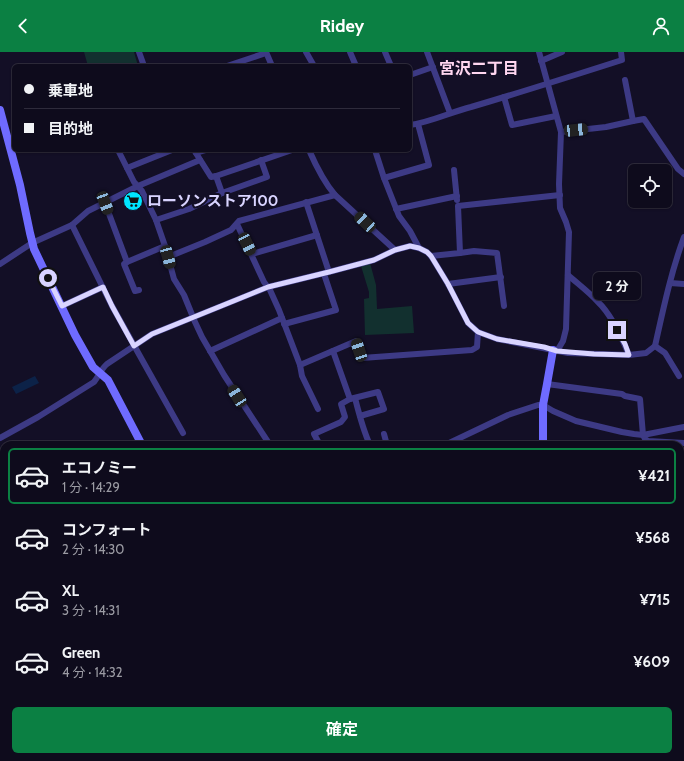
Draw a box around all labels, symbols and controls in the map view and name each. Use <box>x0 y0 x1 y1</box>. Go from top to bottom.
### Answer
icon: back <box>12 15 34 37</box>
text: Ridey <box>320 15 364 37</box>
icon: person <box>650 15 672 37</box>
district label: 宮沢二丁目 <box>439 59 519 78</box>
text: 乗車地 <box>48 82 93 100</box>
text: 目的地 <box>48 120 93 138</box>
car <box>563 123 589 137</box>
map controls <box>628 164 672 208</box>
button: locate <box>628 164 672 208</box>
car <box>95 190 115 216</box>
supermarket icon: ローソンストア100 <box>122 190 144 212</box>
place label: ローソンストア100 <box>147 192 278 210</box>
car <box>352 209 378 235</box>
car <box>236 231 258 257</box>
car <box>159 244 177 270</box>
route start <box>39 269 57 287</box>
callout: 2 分 <box>593 272 641 300</box>
text: 2 分 <box>606 278 628 294</box>
route end <box>608 321 626 339</box>
car <box>350 337 368 363</box>
car <box>225 383 249 409</box>
icon: car <box>14 458 50 494</box>
text: エコノミー <box>62 459 137 477</box>
text: ¥421 <box>638 467 670 485</box>
text: 1 分 · 14:29 <box>62 479 120 495</box>
icon: car <box>14 520 50 556</box>
text: コンフォート <box>62 521 152 539</box>
text: ¥568 <box>635 529 670 547</box>
text: 2 分 · 14:30 <box>62 541 124 557</box>
icon: car <box>14 582 50 618</box>
text: XL <box>62 582 79 600</box>
text: ¥715 <box>640 591 670 609</box>
text: 3 分 · 14:31 <box>62 602 120 618</box>
icon: car <box>14 644 50 680</box>
text: Green <box>62 644 100 662</box>
text: ¥609 <box>633 653 670 671</box>
text: 4 分 · 14:32 <box>62 664 123 680</box>
button: 確定 <box>12 707 672 753</box>

